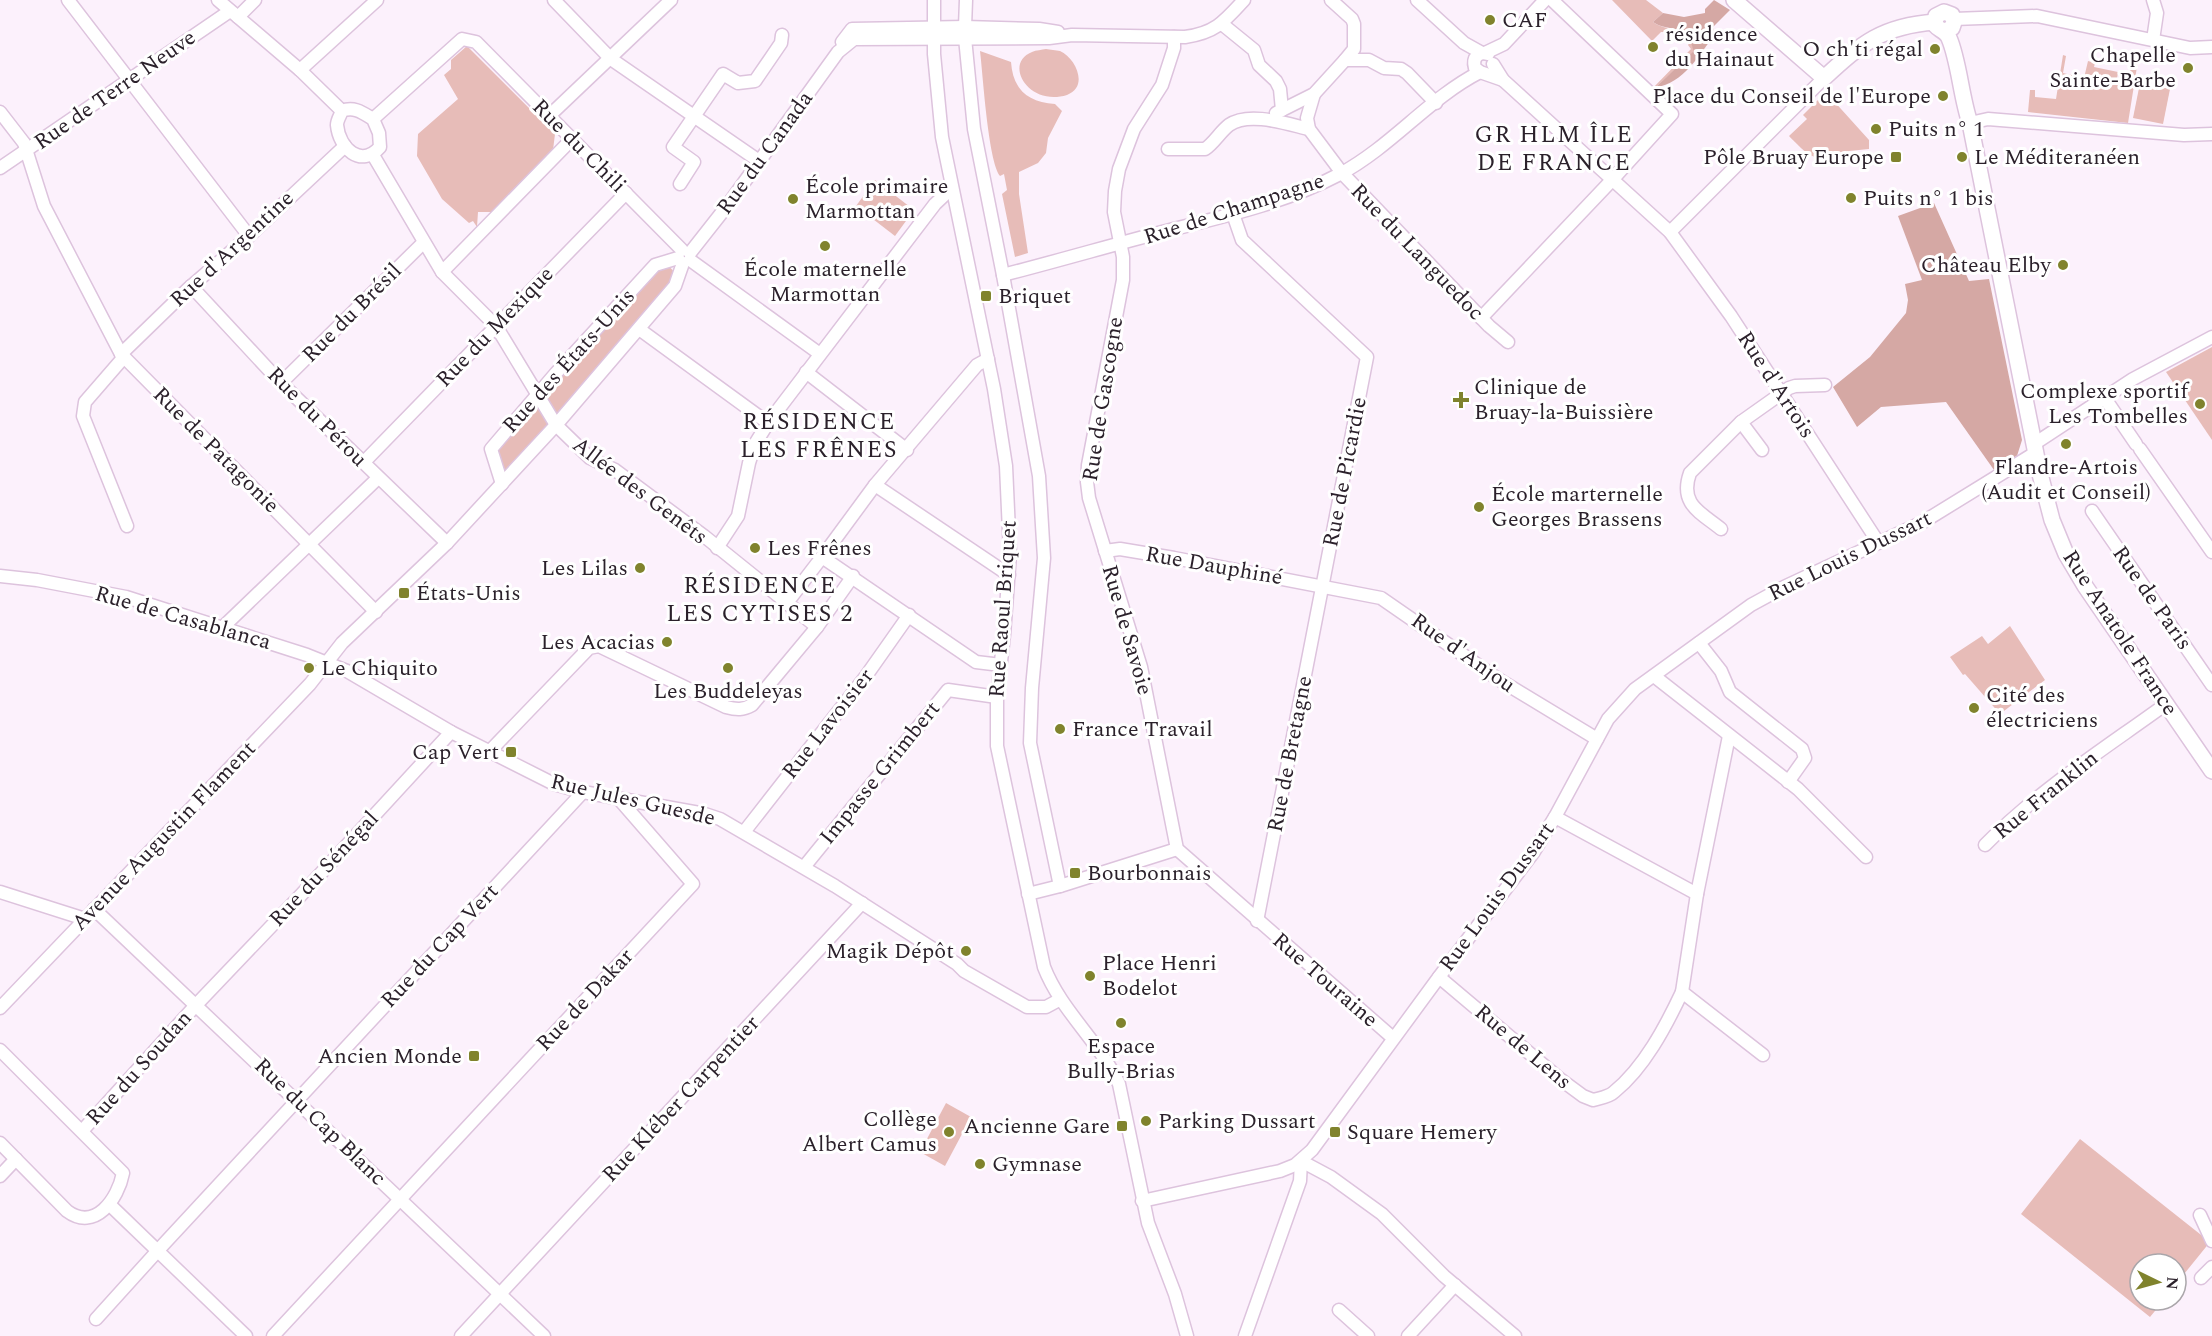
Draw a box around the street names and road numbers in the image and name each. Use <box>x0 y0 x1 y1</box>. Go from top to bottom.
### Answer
street label: Rue de Terre Neuve <box>27 22 203 158</box>
street label: Rue du Canada <box>709 84 822 222</box>
street label: Rue du Chili <box>524 91 634 201</box>
street label: Rue de Champagne <box>1139 164 1329 254</box>
street label: Rue du Languedoc <box>1342 176 1492 328</box>
street label: Rue d'Argentine <box>162 183 302 315</box>
street label: Rue du Brésil <box>294 255 410 371</box>
street label: Rue du Mexique <box>428 259 562 395</box>
street label: Rue des États-Unis <box>495 281 643 441</box>
street label: Rue de Gascogne <box>1074 314 1132 484</box>
street label: Rue d'Artois <box>1729 325 1823 445</box>
street label: Rue du Pérou <box>259 359 375 475</box>
street label: Rue de Patagonie <box>145 379 287 521</box>
street label: Rue de Picardie <box>1314 394 1376 550</box>
street label: Allée des Genêts <box>565 429 715 553</box>
street label: Rue Louis Dussart <box>1763 502 1938 610</box>
street label: Rue Raoul Briquet <box>980 519 1026 699</box>
street label: Rue Dauphiné <box>1143 538 1285 594</box>
street label: Rue de Paris <box>2104 539 2200 657</box>
street label: Rue Anatole France <box>2054 544 2186 722</box>
street label: Rue de Savoie <box>1093 561 1161 699</box>
street label: Rue de Casablanca <box>91 577 275 659</box>
street label: Rue d'Anjou <box>1404 605 1522 701</box>
street label: Rue Lavoisier <box>774 661 882 786</box>
street label: Rue de Bretagne <box>1259 673 1321 835</box>
street label: Impasse Grimbert <box>812 694 949 852</box>
street label: Avenue Augustin Flament <box>64 733 264 939</box>
street label: Rue Franklin <box>1986 742 2106 848</box>
street label: Rue Jules Guesde <box>547 765 719 835</box>
street label: Rue du Sénégal <box>261 804 387 934</box>
street label: Rue Louis Dussart <box>1431 815 1563 979</box>
street label: Rue du Cap Vert <box>373 876 507 1016</box>
street label: Rue Touraine <box>1265 925 1385 1035</box>
street label: Rue de Dakar <box>528 941 642 1059</box>
street label: Rue de Lens <box>1467 996 1579 1098</box>
street label: Rue du Soudan <box>78 1003 200 1133</box>
street label: Rue Kléber Carpentier <box>594 1008 768 1190</box>
street label: Rue du Cap Blanc <box>246 1050 394 1194</box>

